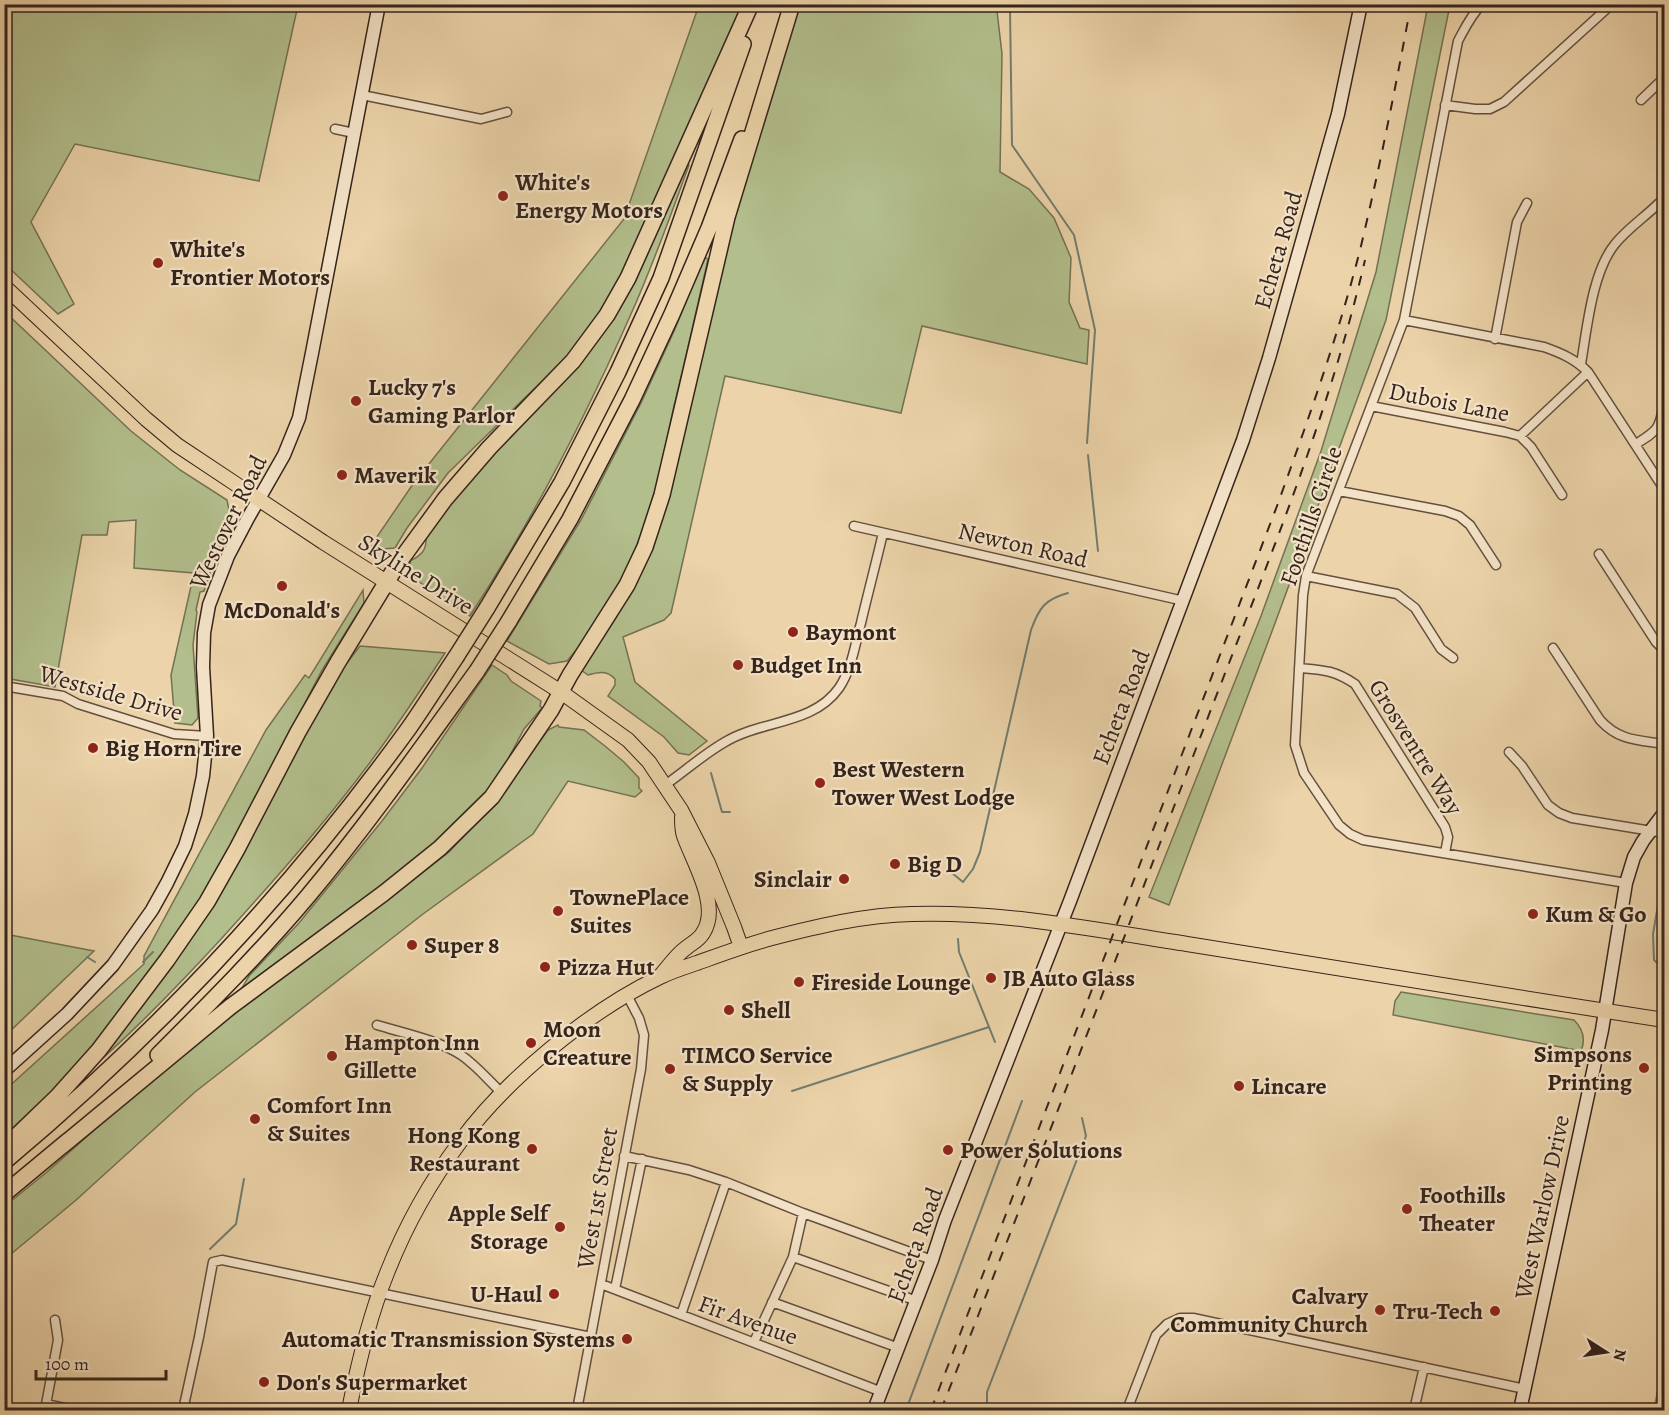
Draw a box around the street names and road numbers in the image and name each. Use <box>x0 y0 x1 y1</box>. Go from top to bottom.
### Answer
street label: Echeta Road <box>1246 187 1310 313</box>
street label: Dubois Lane <box>1386 375 1512 429</box>
street label: Foothills Circle <box>1272 442 1350 590</box>
street label: Westover Road <box>181 450 274 595</box>
street label: Newton Road <box>955 515 1091 575</box>
street label: Skyline Drive <box>352 526 480 622</box>
street label: Echeta Road <box>1084 645 1158 769</box>
street label: Westside Drive <box>35 657 186 729</box>
street label: Grosventre Way <box>1361 673 1471 821</box>
street label: West Warlow Drive <box>1507 1112 1577 1303</box>
street label: West 1st Street <box>569 1125 625 1272</box>
street label: Echeta Road <box>879 1183 951 1307</box>
street label: Fir Avenue <box>694 1287 802 1353</box>

